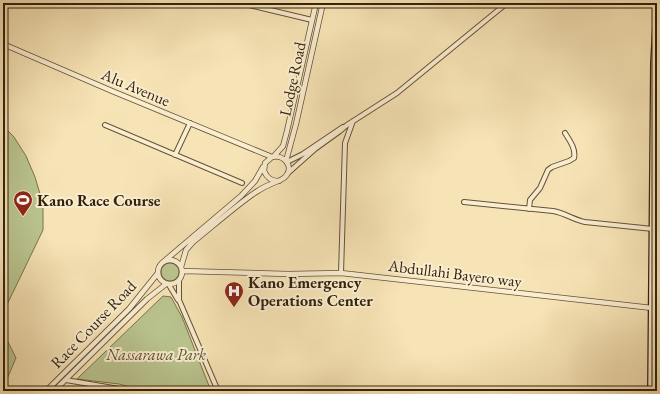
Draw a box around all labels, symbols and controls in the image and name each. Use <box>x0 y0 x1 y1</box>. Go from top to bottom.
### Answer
street label: Lodge Road <box>274 39 311 118</box>
street label: Alu Avenue <box>97 63 173 111</box>
sports icon: Kano Race Course <box>12 189 34 217</box>
place label: Kano Race Course <box>37 190 161 211</box>
street label: Abdullahi Bayero way <box>386 255 524 292</box>
place label: Kano Emergency Operations Center <box>248 272 373 311</box>
street label: Race Course Road <box>46 275 141 373</box>
hospital icon: Kano Emergency Operations Center <box>223 280 245 308</box>
park label: Nassarawa Park <box>105 344 207 365</box>

